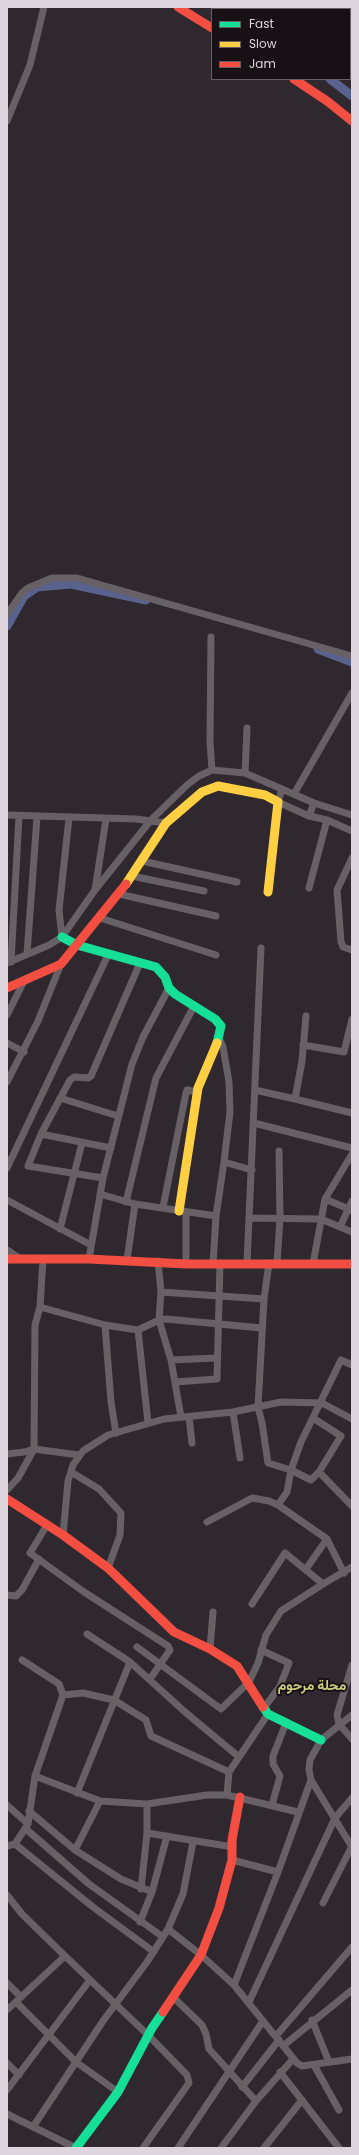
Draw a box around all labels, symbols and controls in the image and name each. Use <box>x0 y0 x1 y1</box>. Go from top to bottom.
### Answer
legend <box>211 8 351 80</box>
text: Fast <box>249 15 274 32</box>
text: Slow <box>249 35 277 52</box>
text: Jam <box>249 55 276 72</box>
district label: محلة مرحوم <box>278 1678 346 1694</box>

